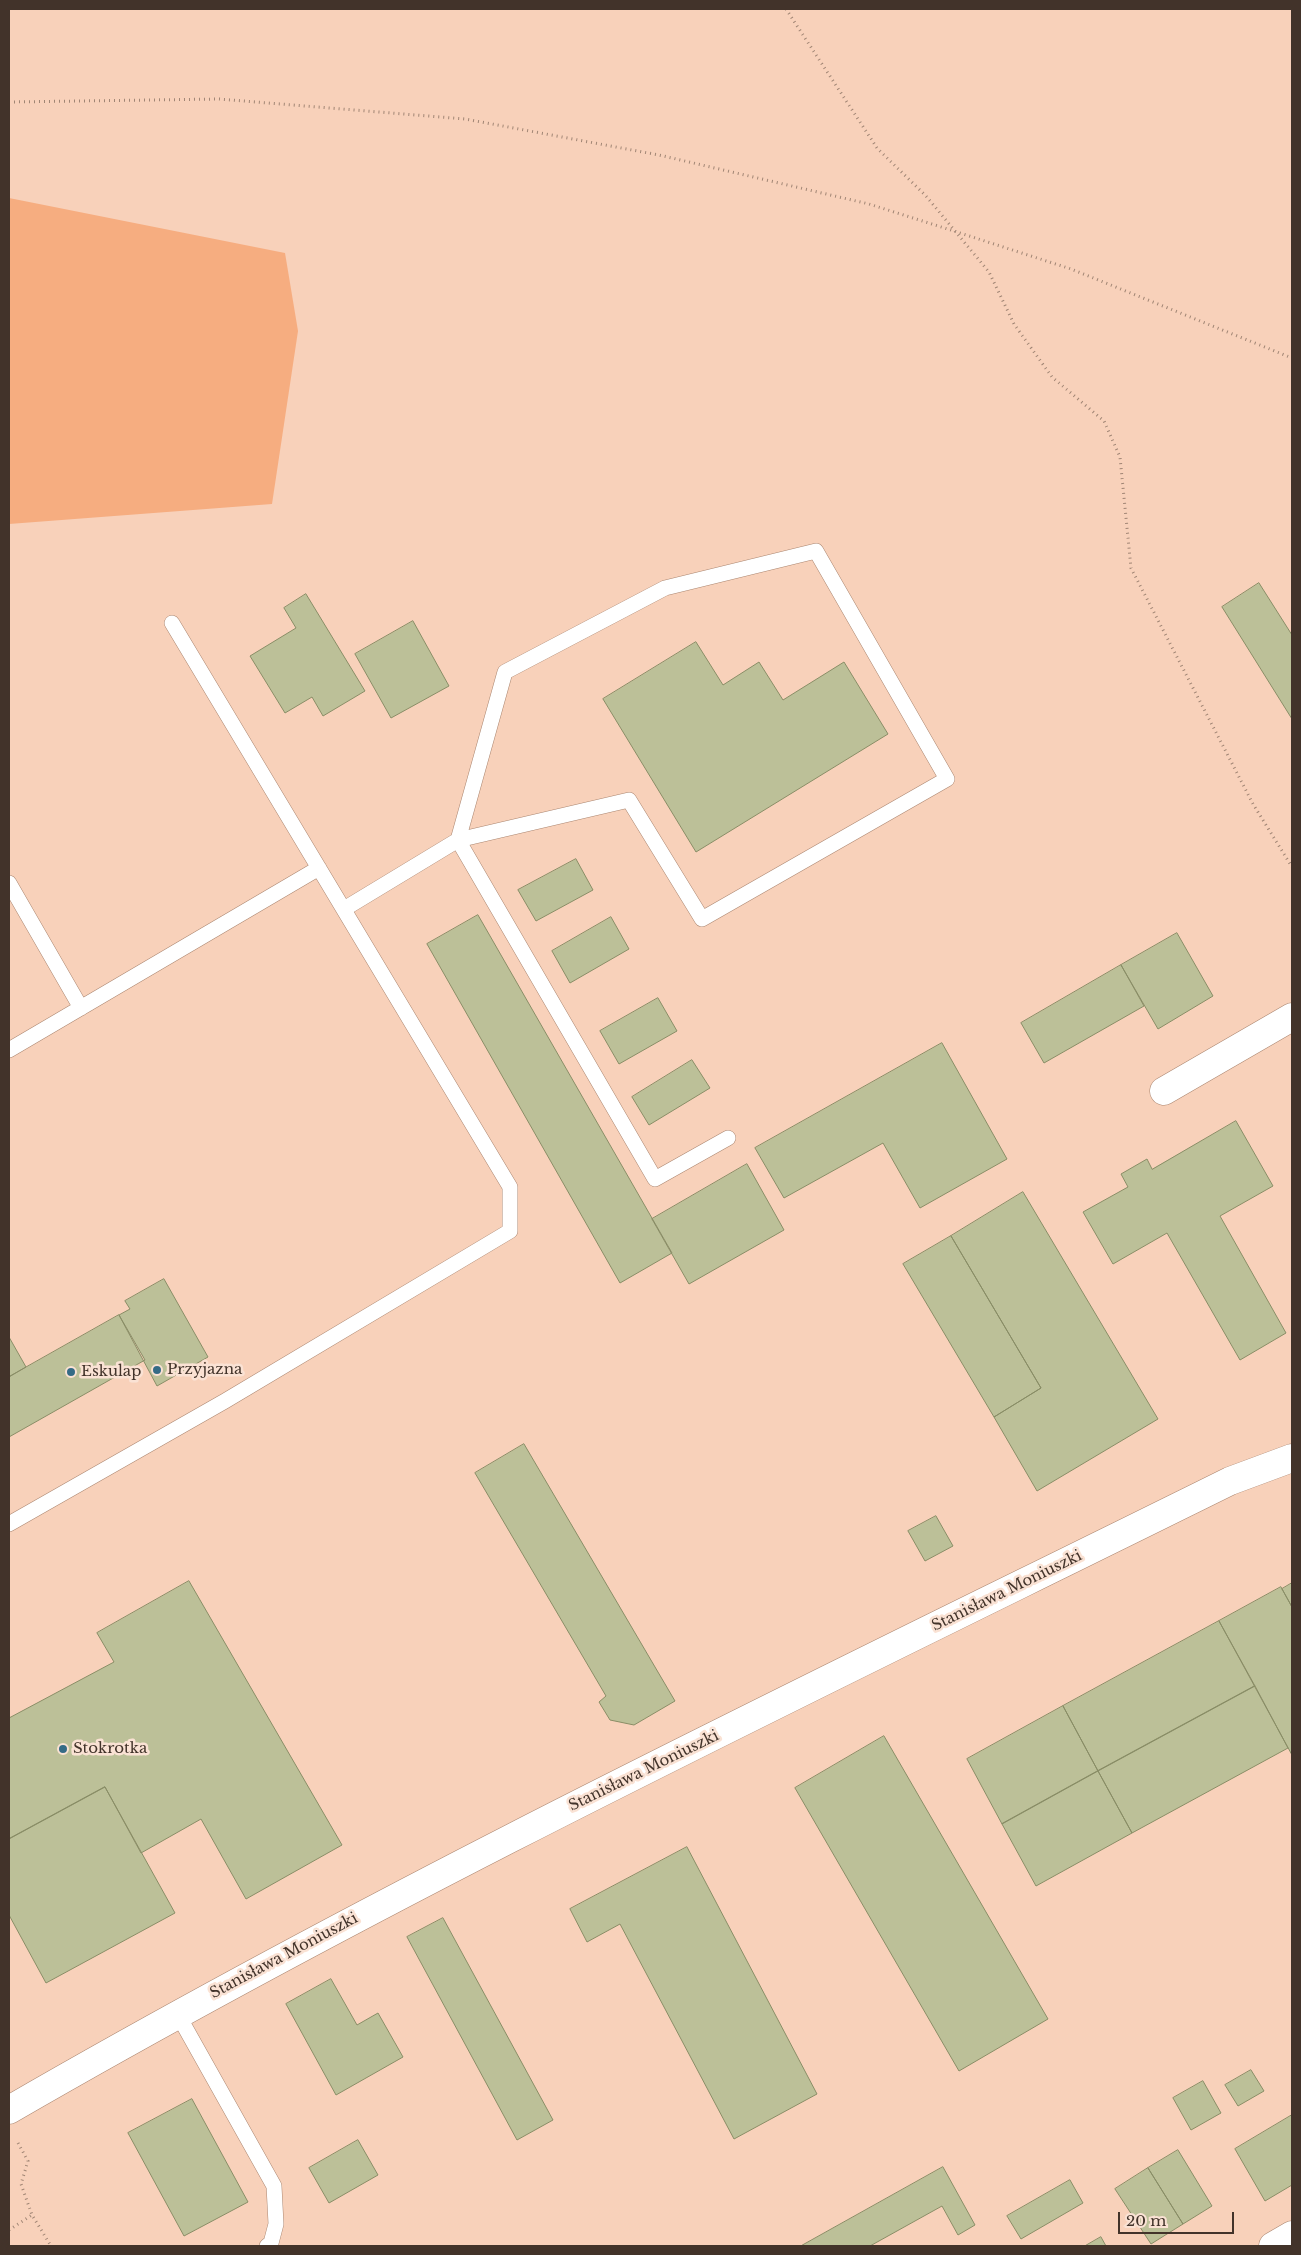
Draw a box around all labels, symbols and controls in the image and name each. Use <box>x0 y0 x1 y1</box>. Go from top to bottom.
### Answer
place label: Przyjazna <box>167 1361 242 1379</box>
place label: Eskulap <box>81 1363 141 1381</box>
marker: Przyjazna <box>151 1364 163 1376</box>
marker: Eskulap <box>65 1366 77 1378</box>
street label: Stanisława Moniuszki <box>929 1547 1085 1635</box>
street label: Stanisława Moniuszki <box>566 1727 722 1815</box>
place label: Stokrotka <box>73 1740 147 1758</box>
marker: Stokrotka <box>57 1743 69 1755</box>
street label: Stanisława Moniuszki <box>207 1909 361 2003</box>
scale bar <box>1121 2202 1237 2234</box>
text: 20 m <box>1126 2211 1166 2230</box>

